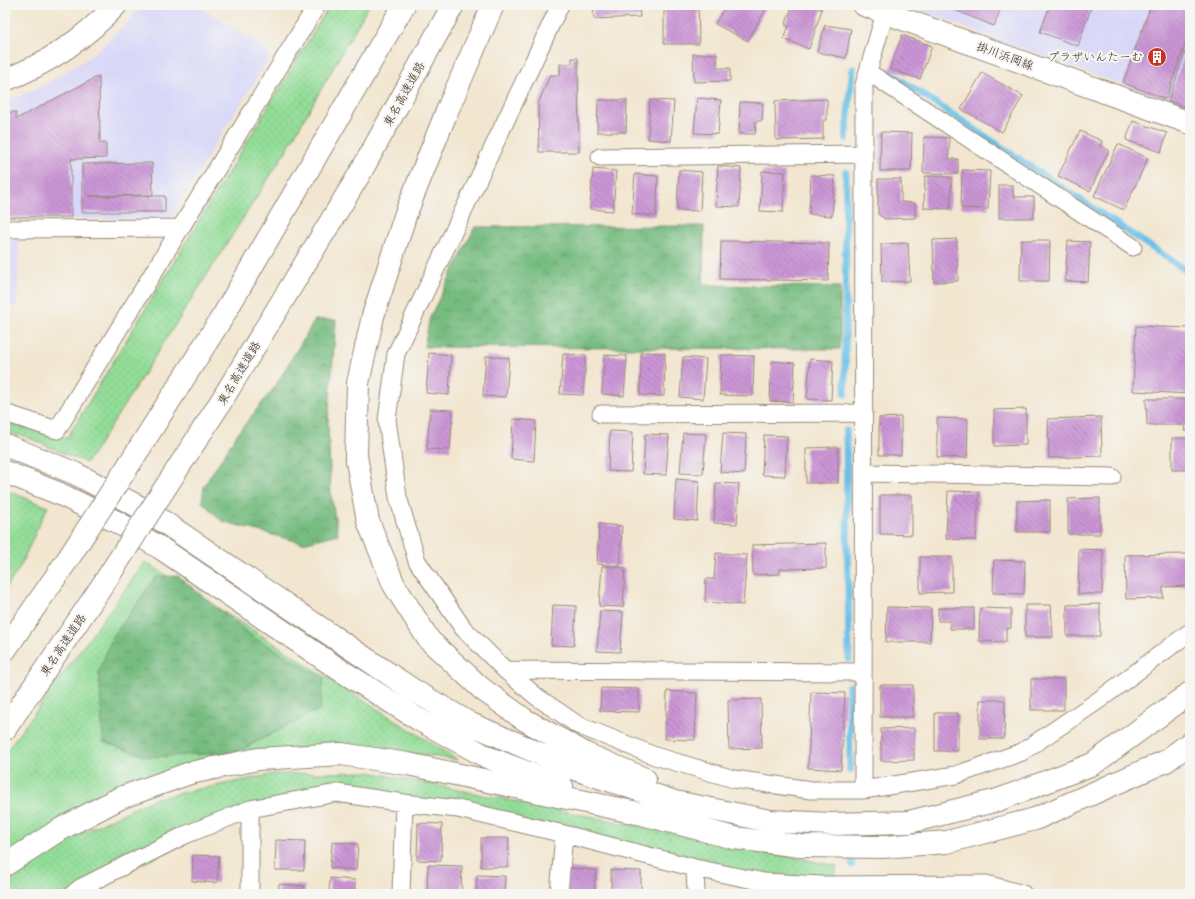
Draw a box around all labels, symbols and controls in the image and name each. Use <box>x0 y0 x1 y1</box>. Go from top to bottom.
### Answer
street label: 掛川浜岡線 <box>974 38 1036 75</box>
building icon: プラザいんたーむ <box>1146 46 1168 68</box>
place label: プラザいんたーむ <box>1047 49 1143 66</box>
street label: 東名高速道路 <box>380 59 429 130</box>
street label: 東名高速道路 <box>214 338 265 409</box>
street label: 東名高速道路 <box>36 611 91 680</box>

